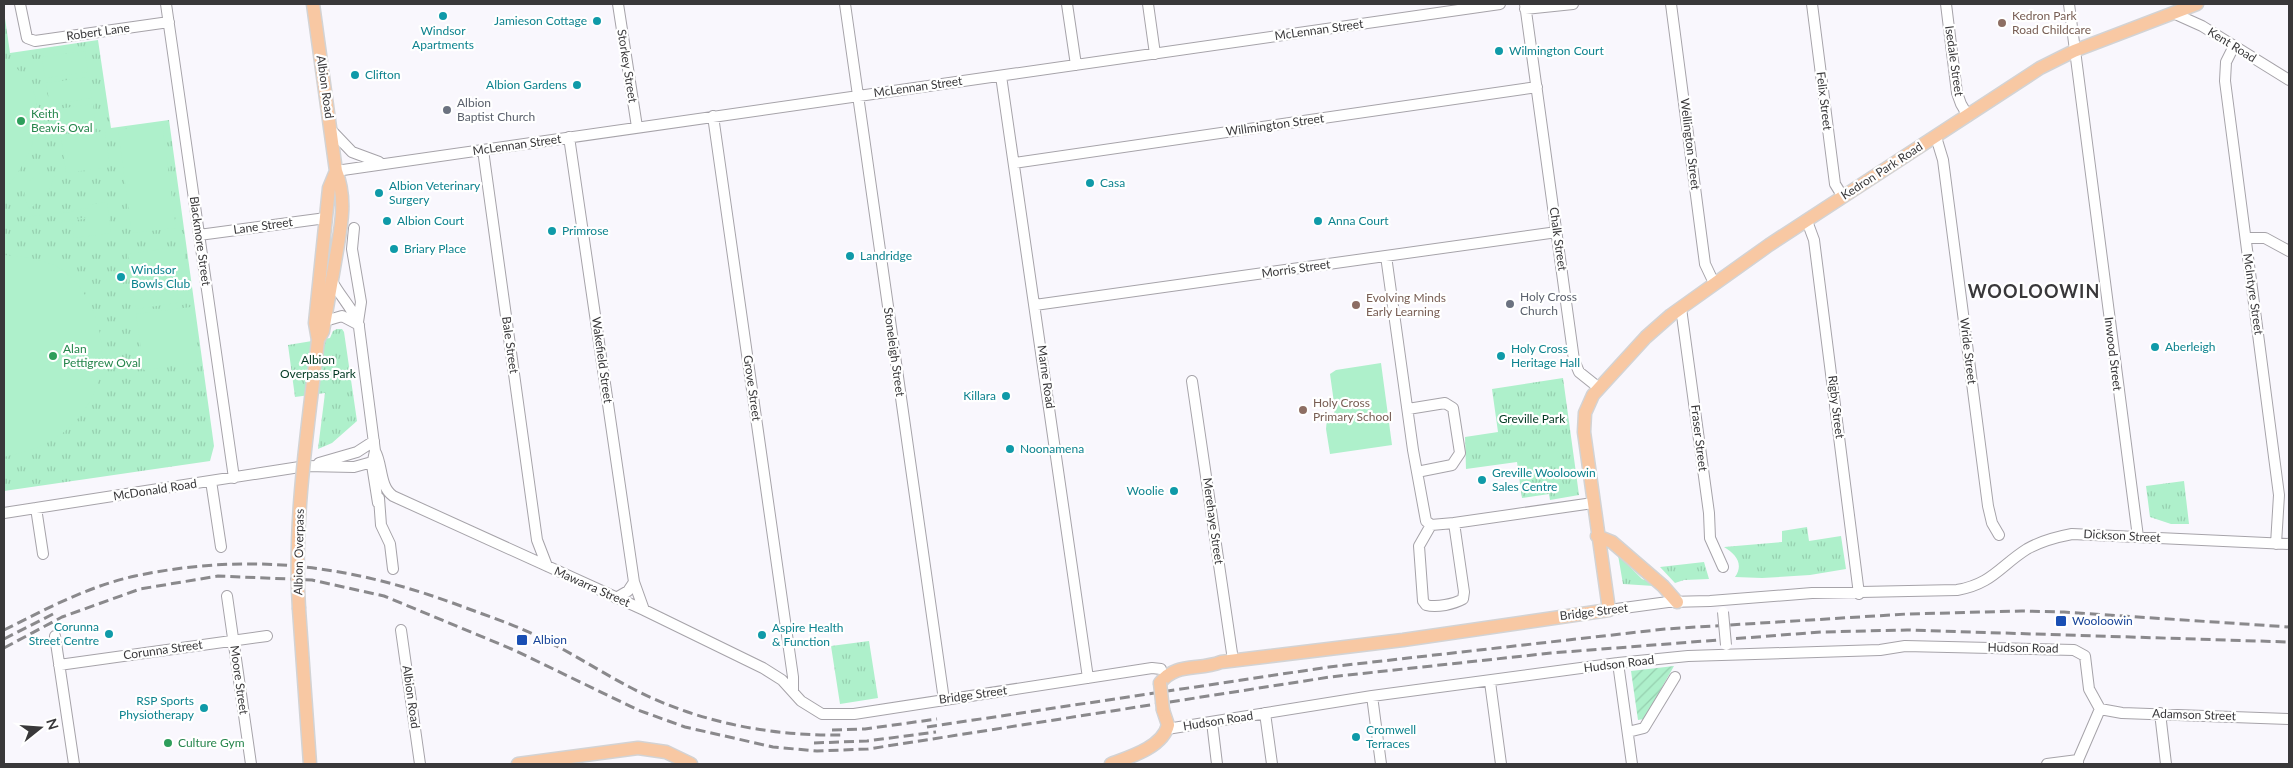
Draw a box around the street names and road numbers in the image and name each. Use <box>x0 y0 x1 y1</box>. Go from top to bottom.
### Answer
street label: McLennan Street <box>1274 16 1365 43</box>
street label: Robert Lane <box>65 20 131 43</box>
street label: Kent Road <box>2205 24 2259 65</box>
street label: Isedale Street <box>1942 25 1967 98</box>
street label: Storkey Street <box>614 28 641 104</box>
street label: Albion Road <box>314 54 337 120</box>
street label: Felix Street <box>1813 71 1836 132</box>
street label: McLennan Street <box>873 73 964 100</box>
street label: Wellington Street <box>1677 97 1704 191</box>
street label: Willmington Street <box>1225 110 1326 139</box>
street label: McLennan Street <box>472 131 563 158</box>
street label: Kedron Park Road <box>1838 139 1925 203</box>
street label: Blackmore Street <box>187 195 214 287</box>
street label: Chalk Street <box>1547 206 1570 272</box>
street label: Lane Street <box>232 214 294 237</box>
street label: McIntyre Street <box>2240 252 2267 336</box>
street label: Morris Street <box>1261 256 1332 281</box>
street label: Stoneleigh Street <box>881 306 908 398</box>
street label: Bale Street <box>499 315 522 375</box>
street label: Wakefield Street <box>589 316 616 405</box>
street label: Inwood Street <box>2102 316 2126 392</box>
street label: Wride Street <box>1957 317 1980 386</box>
street label: Marne Road <box>1035 344 1058 410</box>
street label: Grove Street <box>740 354 765 423</box>
street label: Rigby Street <box>1825 374 1848 440</box>
street label: Fraser Street <box>1688 404 1711 473</box>
street label: McDonald Road <box>112 475 198 504</box>
street label: Merehaye Street <box>1200 477 1227 566</box>
street label: Albion Overpass <box>290 509 307 595</box>
street label: Dickson Street <box>2083 526 2162 545</box>
street label: Mawarra Street <box>552 563 633 610</box>
street label: Bridge Street <box>1559 600 1630 623</box>
street label: Corunna Street <box>122 636 204 662</box>
street label: Hudson Road <box>1987 639 2059 656</box>
street label: Moore Street <box>227 644 252 716</box>
street label: Hudson Road <box>1583 652 1655 675</box>
street label: Albion Road <box>400 664 423 730</box>
street label: Bridge Street <box>938 682 1009 707</box>
street label: Adamson Street <box>2152 706 2237 723</box>
street label: Hudson Road <box>1182 708 1254 733</box>

